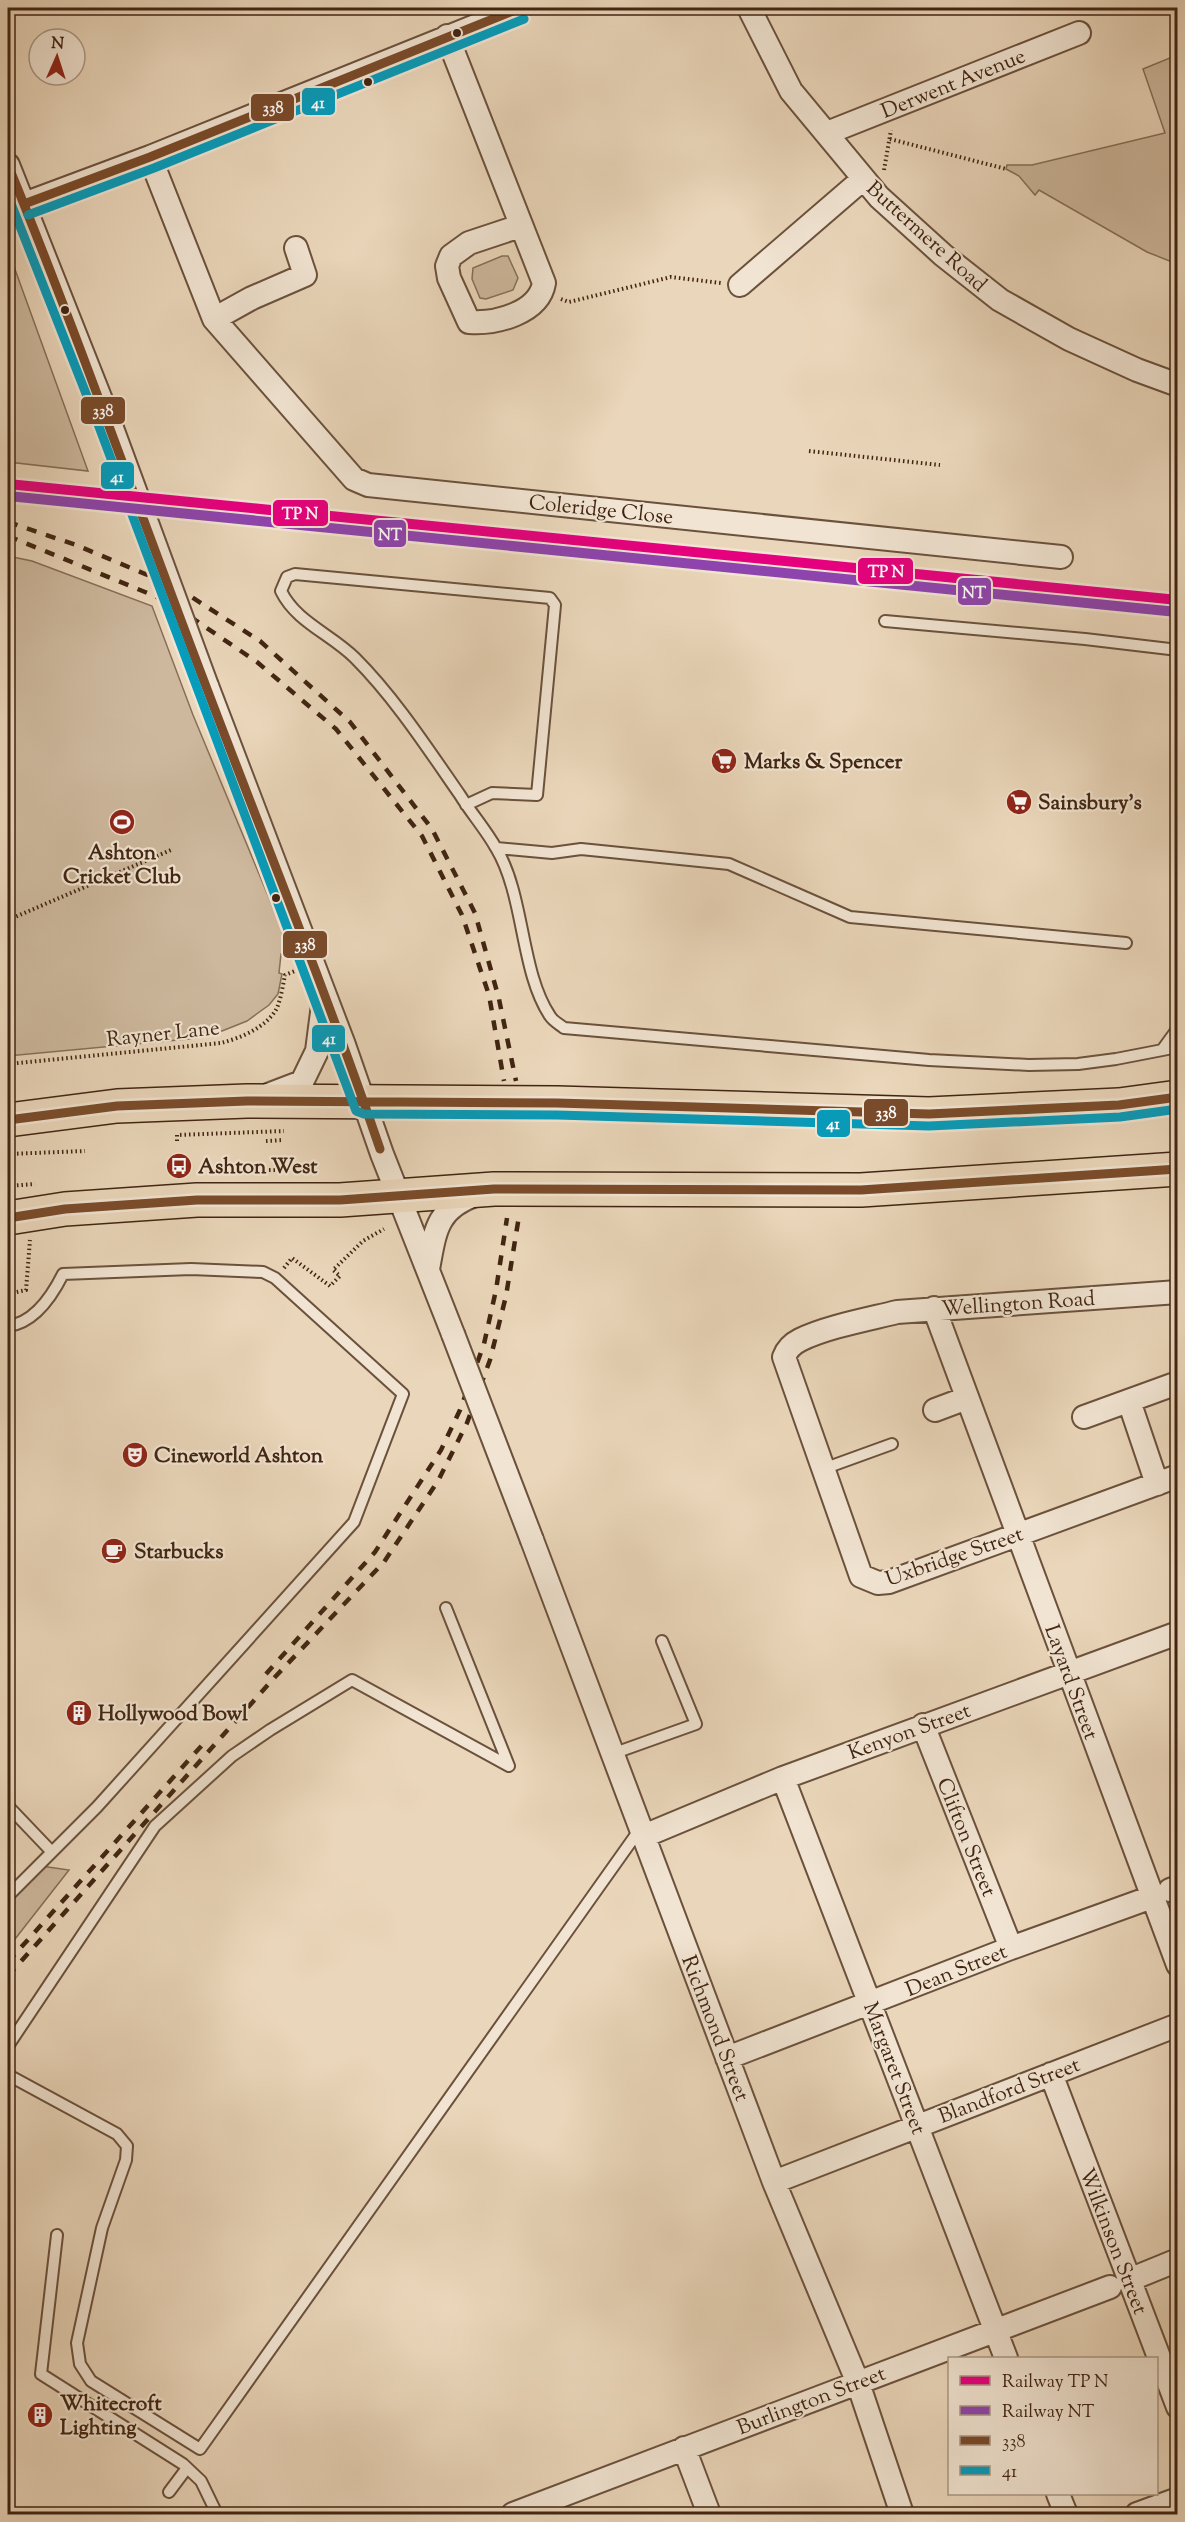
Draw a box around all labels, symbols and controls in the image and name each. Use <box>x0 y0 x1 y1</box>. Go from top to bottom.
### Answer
north arrow <box>27 27 87 87</box>
unlabelled marker <box>451 27 463 39</box>
text: N <box>51 33 65 56</box>
street label: Derwent Avenue <box>877 42 1030 127</box>
unlabelled marker <box>362 76 374 88</box>
line badge: 41 <box>301 87 336 116</box>
line badge: 338 <box>250 93 295 122</box>
text: 41 <box>310 93 325 116</box>
text: 338 <box>263 98 283 121</box>
street label: Buttermere Road <box>859 175 993 300</box>
unlabelled marker <box>59 304 71 316</box>
line badge: 338 <box>80 396 126 425</box>
text: 338 <box>93 401 113 424</box>
line badge: 41 <box>100 461 135 490</box>
text: 41 <box>109 467 124 490</box>
street label: Coleridge Close <box>527 488 675 533</box>
line badge: TP N <box>272 499 329 527</box>
text: TP N <box>282 504 318 527</box>
line badge: NT <box>373 519 407 548</box>
text: NT <box>378 525 403 548</box>
line badge: TP N <box>857 557 914 585</box>
text: TP N <box>868 562 904 585</box>
line badge: NT <box>957 577 992 606</box>
text: NT <box>962 583 987 606</box>
supermarket icon: Marks & Spencer <box>709 746 739 776</box>
place label: Marks & Spencer <box>744 748 902 778</box>
supermarket icon: Sainsbury's <box>1004 787 1034 817</box>
place label: Sainsbury's <box>1038 789 1142 819</box>
sports icon: Ashton Cricket Club <box>107 807 137 837</box>
place label: Ashton Cricket Club <box>63 839 182 893</box>
unlabelled marker <box>270 892 282 904</box>
line badge: 338 <box>282 930 328 959</box>
text: 338 <box>295 935 315 958</box>
street label: Rayner Lane <box>105 1014 221 1056</box>
line badge: 41 <box>311 1024 346 1053</box>
text: 41 <box>321 1029 336 1052</box>
line badge: 338 <box>863 1098 909 1127</box>
text: 338 <box>876 1103 896 1126</box>
line badge: 41 <box>816 1109 851 1138</box>
text: 41 <box>825 1114 840 1137</box>
bus stop icon: Ashton West <box>164 1151 194 1181</box>
place label: Ashton West <box>198 1153 318 1183</box>
street label: Wellington Road <box>940 1285 1096 1325</box>
theatre icon: Cineworld Ashton <box>120 1440 150 1470</box>
place label: Cineworld Ashton <box>154 1442 324 1472</box>
street label: Uxbridge Street <box>882 1520 1028 1595</box>
cafe icon: Starbucks <box>99 1536 129 1566</box>
place label: Starbucks <box>134 1538 223 1568</box>
street label: Layard Street <box>1035 1621 1105 1744</box>
street label: Kenyon Street <box>844 1697 975 1769</box>
building icon: Hollywood Bowl <box>64 1698 94 1728</box>
place label: Hollywood Bowl <box>98 1700 248 1730</box>
street label: Clifton Street <box>928 1774 1003 1902</box>
street label: Dean Street <box>901 1938 1012 2006</box>
street label: Richmond Street <box>673 1951 756 2106</box>
street label: Margaret Street <box>854 1998 932 2139</box>
street label: Blandford Street <box>935 2051 1085 2133</box>
street label: Wilkinson Street <box>1070 2164 1154 2319</box>
legend <box>948 2357 1158 2495</box>
street label: Burlington Street <box>733 2360 890 2444</box>
text: Railway TP N <box>1002 2370 1109 2396</box>
place label: Whitecroft Lighting <box>60 2390 163 2444</box>
building icon: Whitecroft Lighting <box>25 2400 55 2430</box>
text: Railway NT <box>1002 2400 1095 2426</box>
text: 338 <box>1002 2430 1026 2456</box>
text: 41 <box>1002 2460 1017 2486</box>

